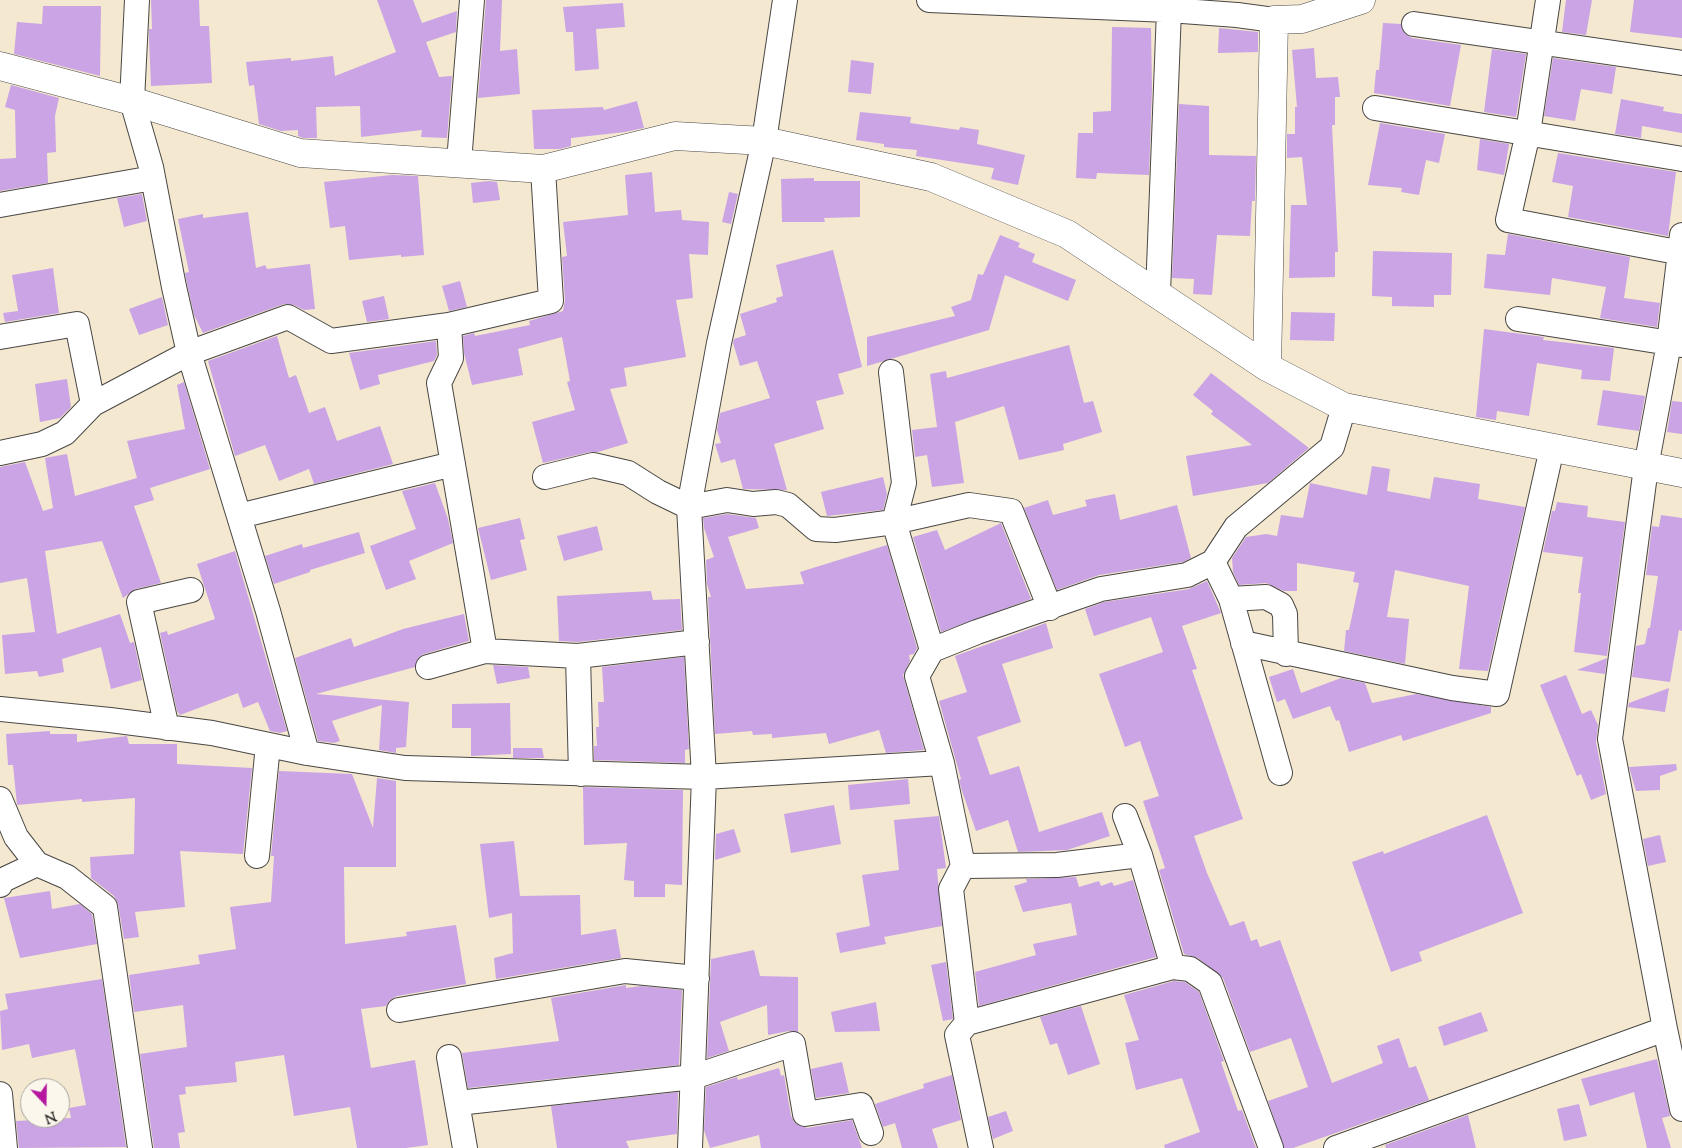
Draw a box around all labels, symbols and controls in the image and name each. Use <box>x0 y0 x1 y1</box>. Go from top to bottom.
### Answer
north arrow <box>20 1078 70 1128</box>
text: N <box>41 1105 59 1127</box>

